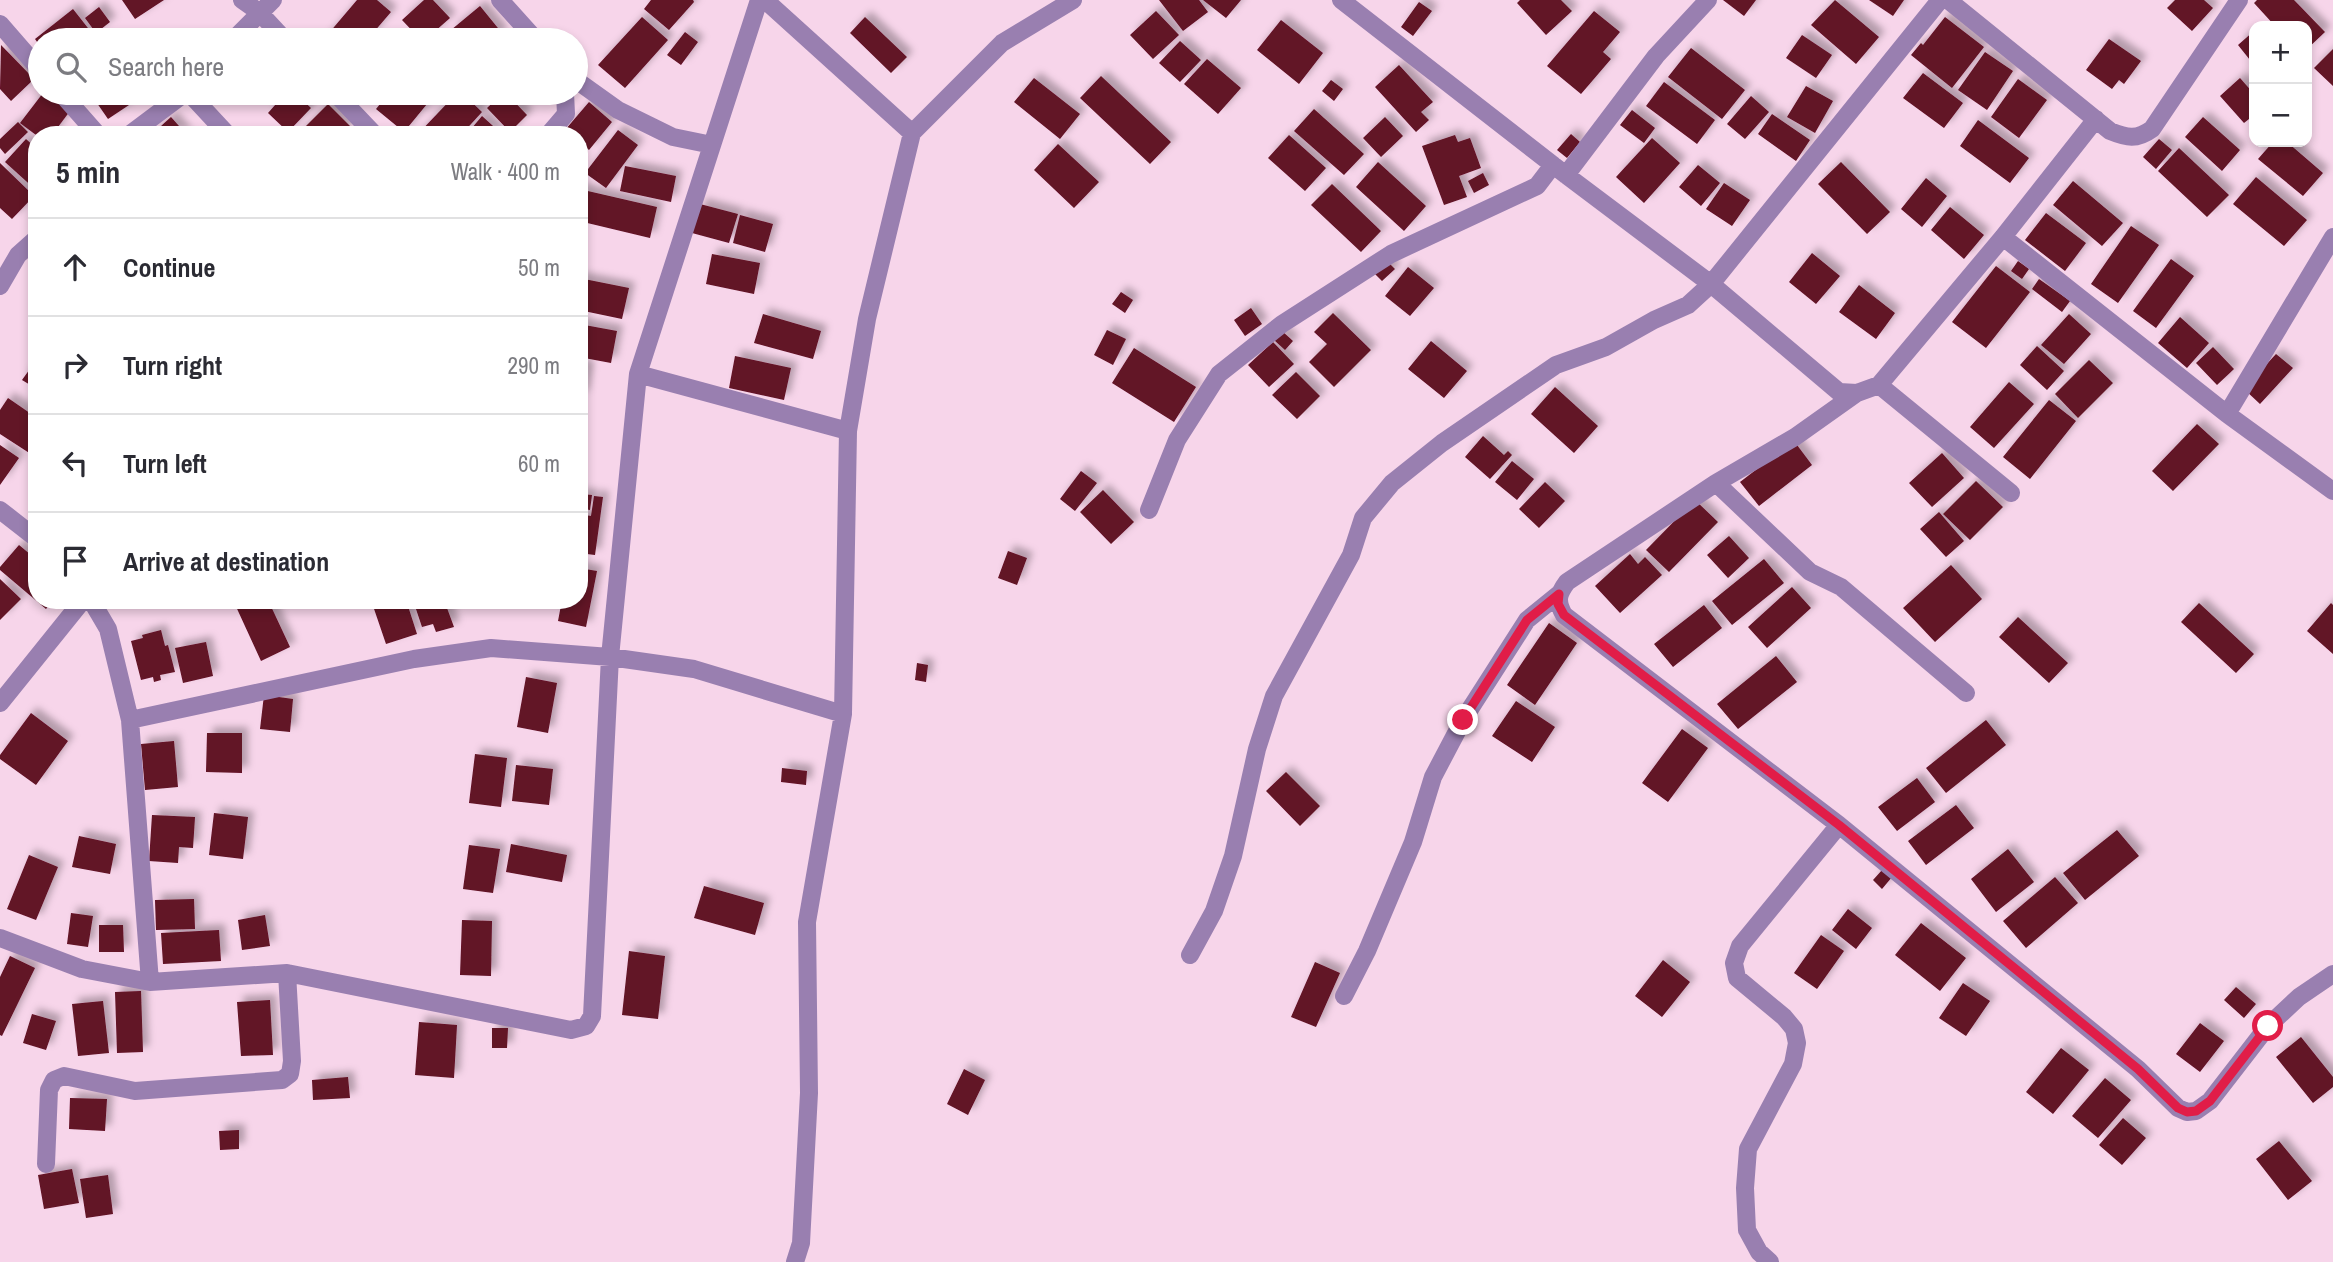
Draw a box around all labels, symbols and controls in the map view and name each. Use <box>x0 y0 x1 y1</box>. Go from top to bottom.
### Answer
map controls <box>2249 21 2312 147</box>
button: + <box>2249 21 2312 84</box>
search box <box>28 28 588 105</box>
icon: search <box>52 48 90 86</box>
text: Search here <box>108 49 224 84</box>
button: − <box>2249 84 2312 147</box>
text: 5 min <box>56 152 120 192</box>
text: Walk · 400 m <box>451 156 560 187</box>
icon: ahead <box>56 248 94 286</box>
text: Continue <box>123 250 215 285</box>
text: 50 m <box>518 252 560 283</box>
icon: right <box>56 346 94 384</box>
text: Turn right <box>123 348 222 383</box>
text: 290 m <box>508 350 560 381</box>
icon: left <box>56 444 94 482</box>
text: Turn left <box>123 446 207 481</box>
text: 60 m <box>518 448 560 479</box>
icon: arrive <box>56 542 94 580</box>
text: Arrive at destination <box>123 544 329 579</box>
route end <box>1447 704 1478 735</box>
route start <box>2252 1010 2283 1041</box>

